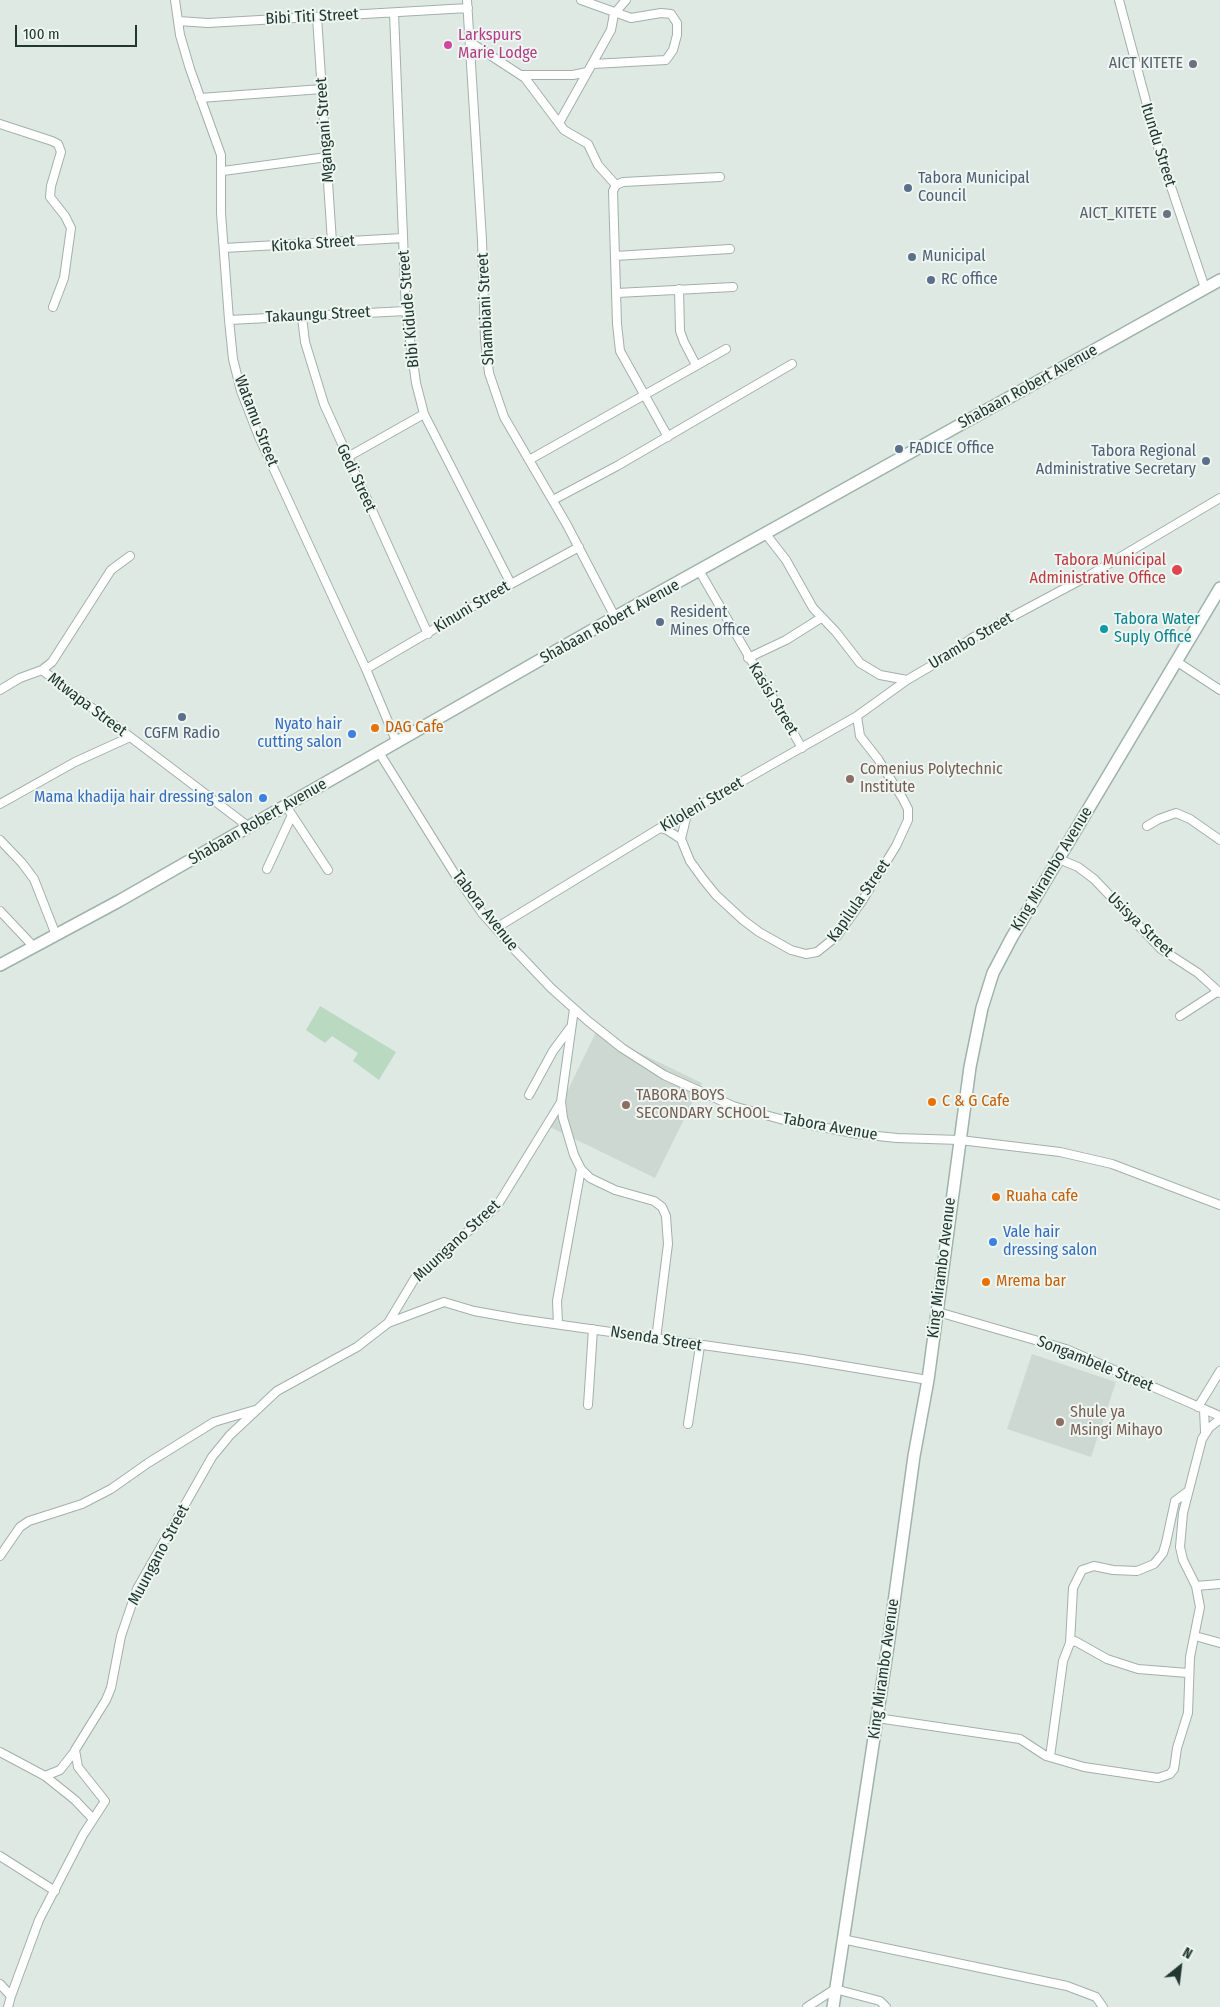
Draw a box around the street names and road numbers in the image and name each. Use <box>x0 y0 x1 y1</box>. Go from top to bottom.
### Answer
street label: Bibi Titi Street <box>265 5 359 29</box>
street label: Mgangani Street <box>312 77 338 183</box>
street label: Itundu Street <box>1136 101 1180 189</box>
street label: Kitoka Street <box>270 231 356 257</box>
street label: Bibi Kidude Street <box>394 249 424 369</box>
street label: Shambiani Street <box>473 252 499 366</box>
street label: Takaungu Street <box>265 303 371 327</box>
street label: Shabaan Robert Avenue <box>955 341 1101 433</box>
street label: Watamu Street <box>230 373 282 469</box>
street label: Gedi Street <box>332 441 380 515</box>
street label: Shabaan Robert Avenue <box>537 576 683 668</box>
street label: Kinuni Street <box>431 577 513 637</box>
street label: Urambo Street <box>925 608 1017 674</box>
street label: Kasisi Street <box>744 659 802 739</box>
street label: Mtwapa Street <box>44 669 130 741</box>
street label: Kiloleni Street <box>657 774 747 836</box>
street label: Shabaan Robert Avenue <box>186 775 330 869</box>
street label: King Mirambo Avenue <box>1007 803 1097 935</box>
street label: Kapilula Street <box>823 856 895 946</box>
street label: Tabora Avenue <box>448 867 522 955</box>
street label: Usisya Street <box>1103 889 1177 961</box>
street label: Tabora Avenue <box>781 1109 879 1145</box>
street label: Muungano Street <box>410 1196 504 1286</box>
street label: King Mirambo Avenue <box>924 1197 960 1339</box>
street label: Nsenda Street <box>609 1322 703 1356</box>
street label: Songambele Street <box>1034 1332 1156 1396</box>
street label: Muungano Street <box>124 1501 194 1609</box>
street label: King Mirambo Avenue <box>865 1598 903 1740</box>

